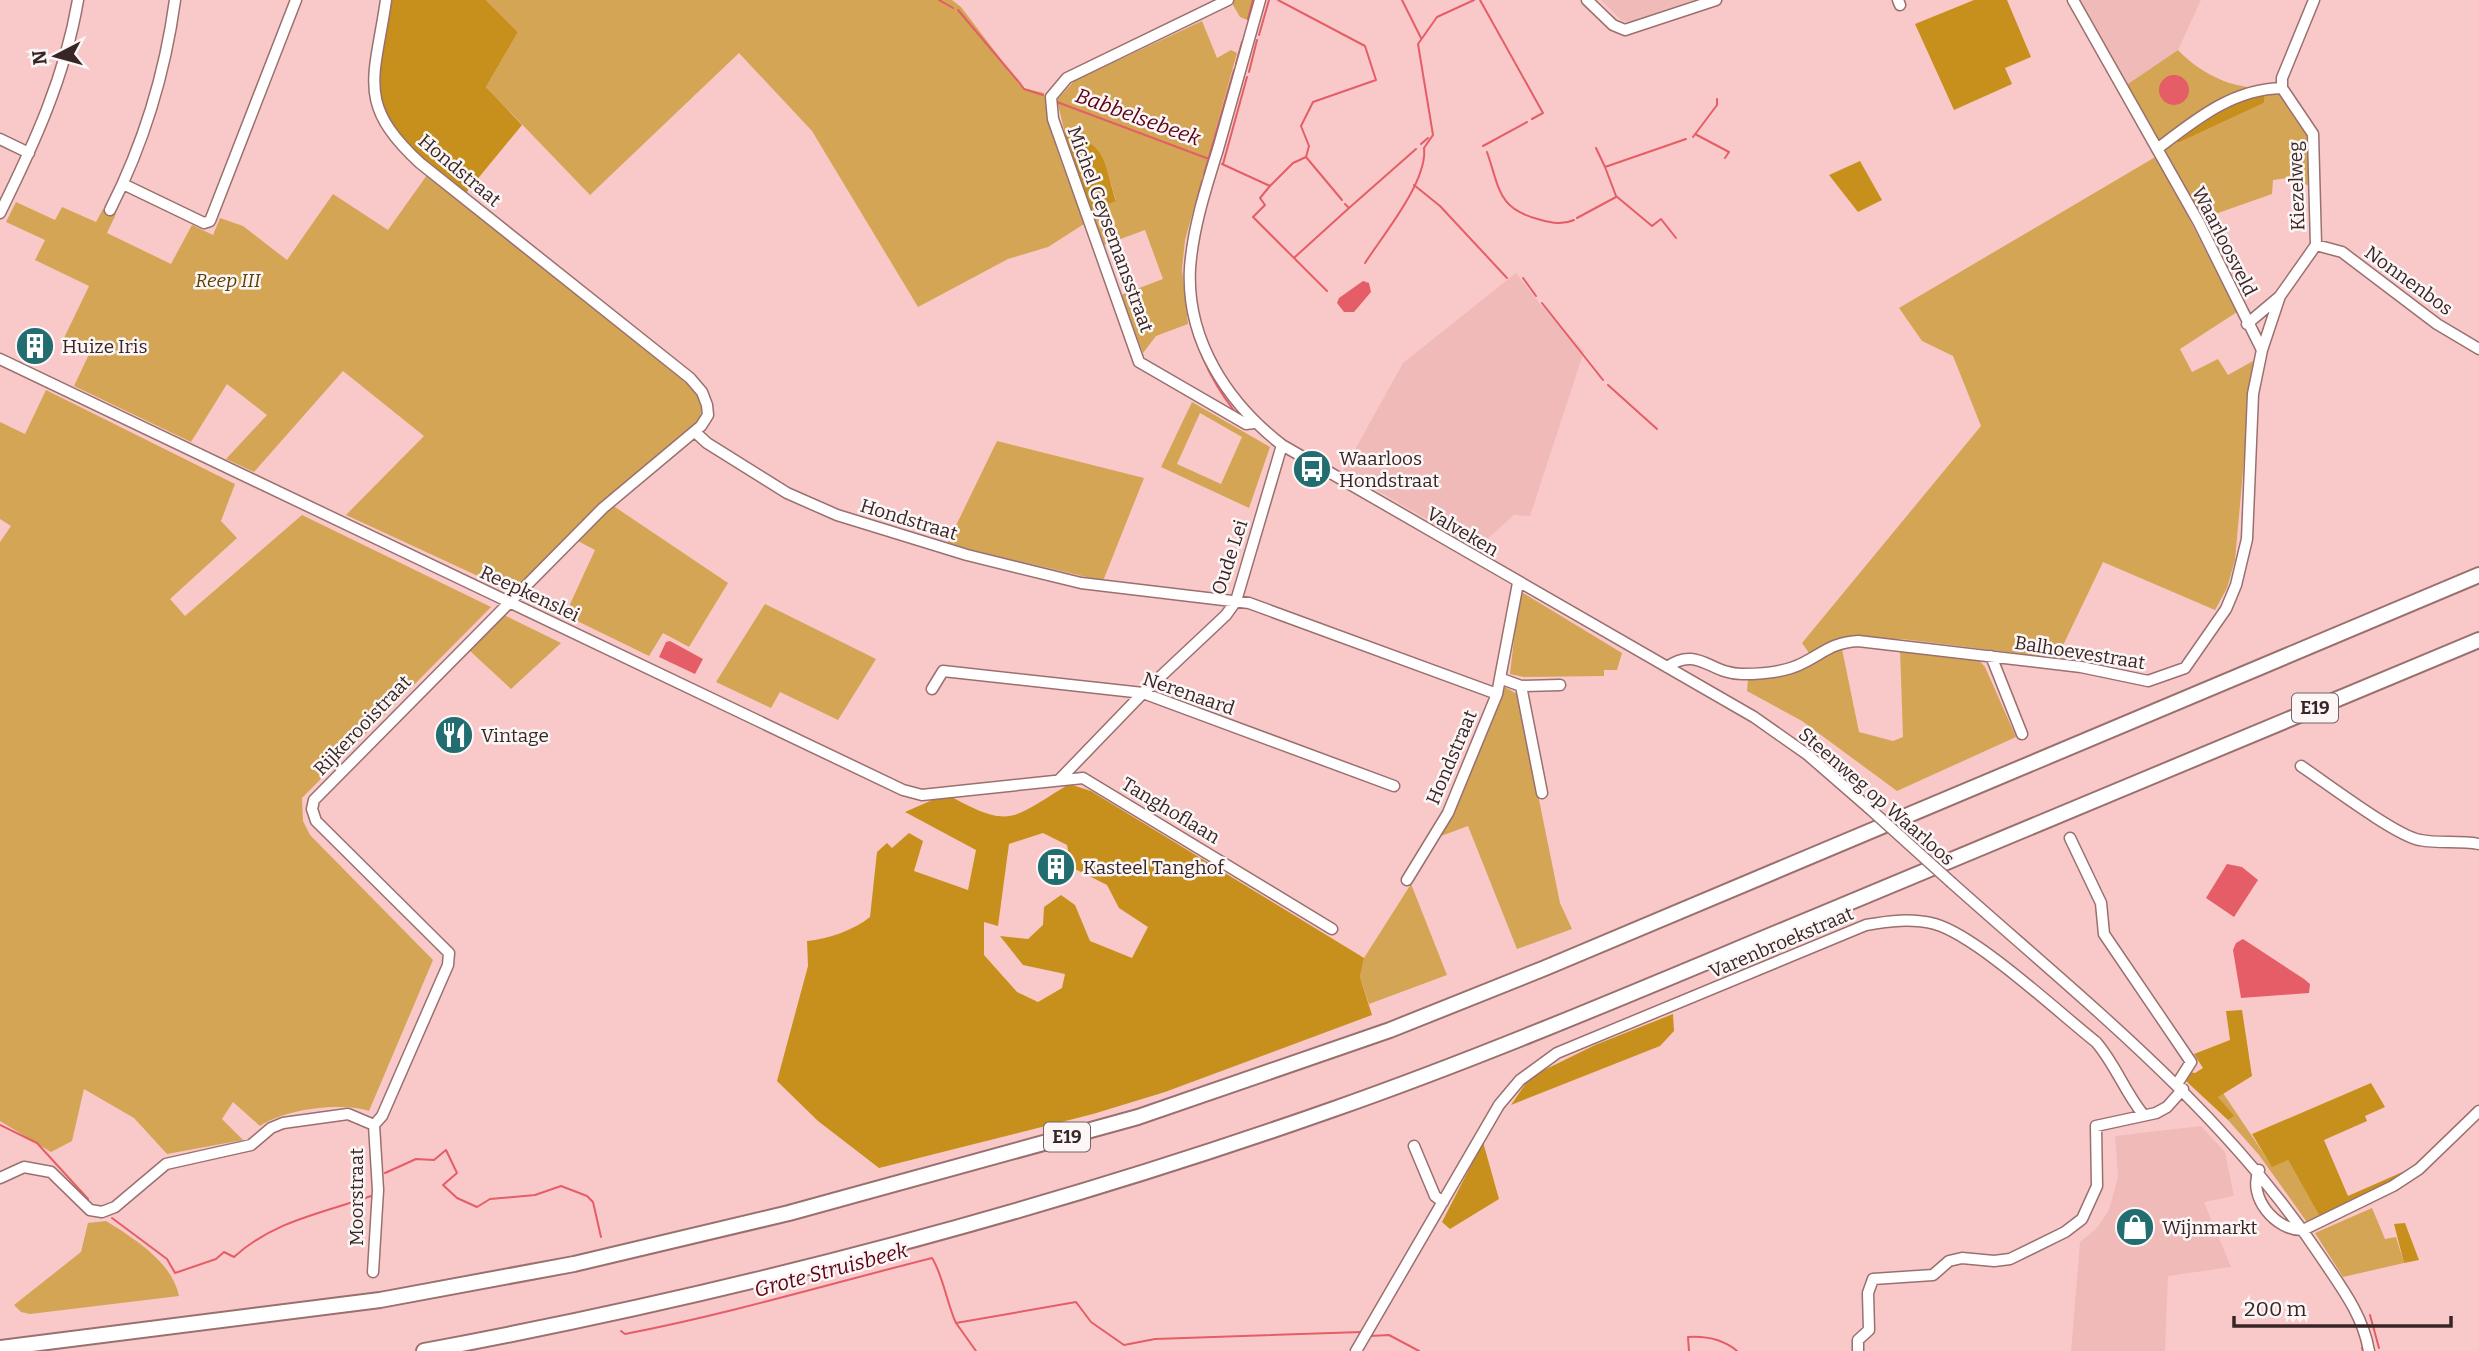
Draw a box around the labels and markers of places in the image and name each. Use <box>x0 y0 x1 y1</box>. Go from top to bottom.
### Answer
building icon: Huize Iris <box>14 325 56 367</box>
place label: Huize Iris <box>62 335 147 358</box>
place label: Waarloos Hondstraat <box>1339 447 1440 492</box>
bus stop icon: Waarloos Hondstraat <box>1291 448 1333 490</box>
restaurant icon: Vintage <box>433 714 475 756</box>
place label: Vintage <box>481 724 549 747</box>
building icon: Kasteel Tanghof <box>1035 846 1077 888</box>
place label: Kasteel Tanghof <box>1083 856 1225 879</box>
shop icon: Wijnmarkt <box>2114 1206 2156 1248</box>
place label: Wijnmarkt <box>2162 1216 2258 1239</box>

